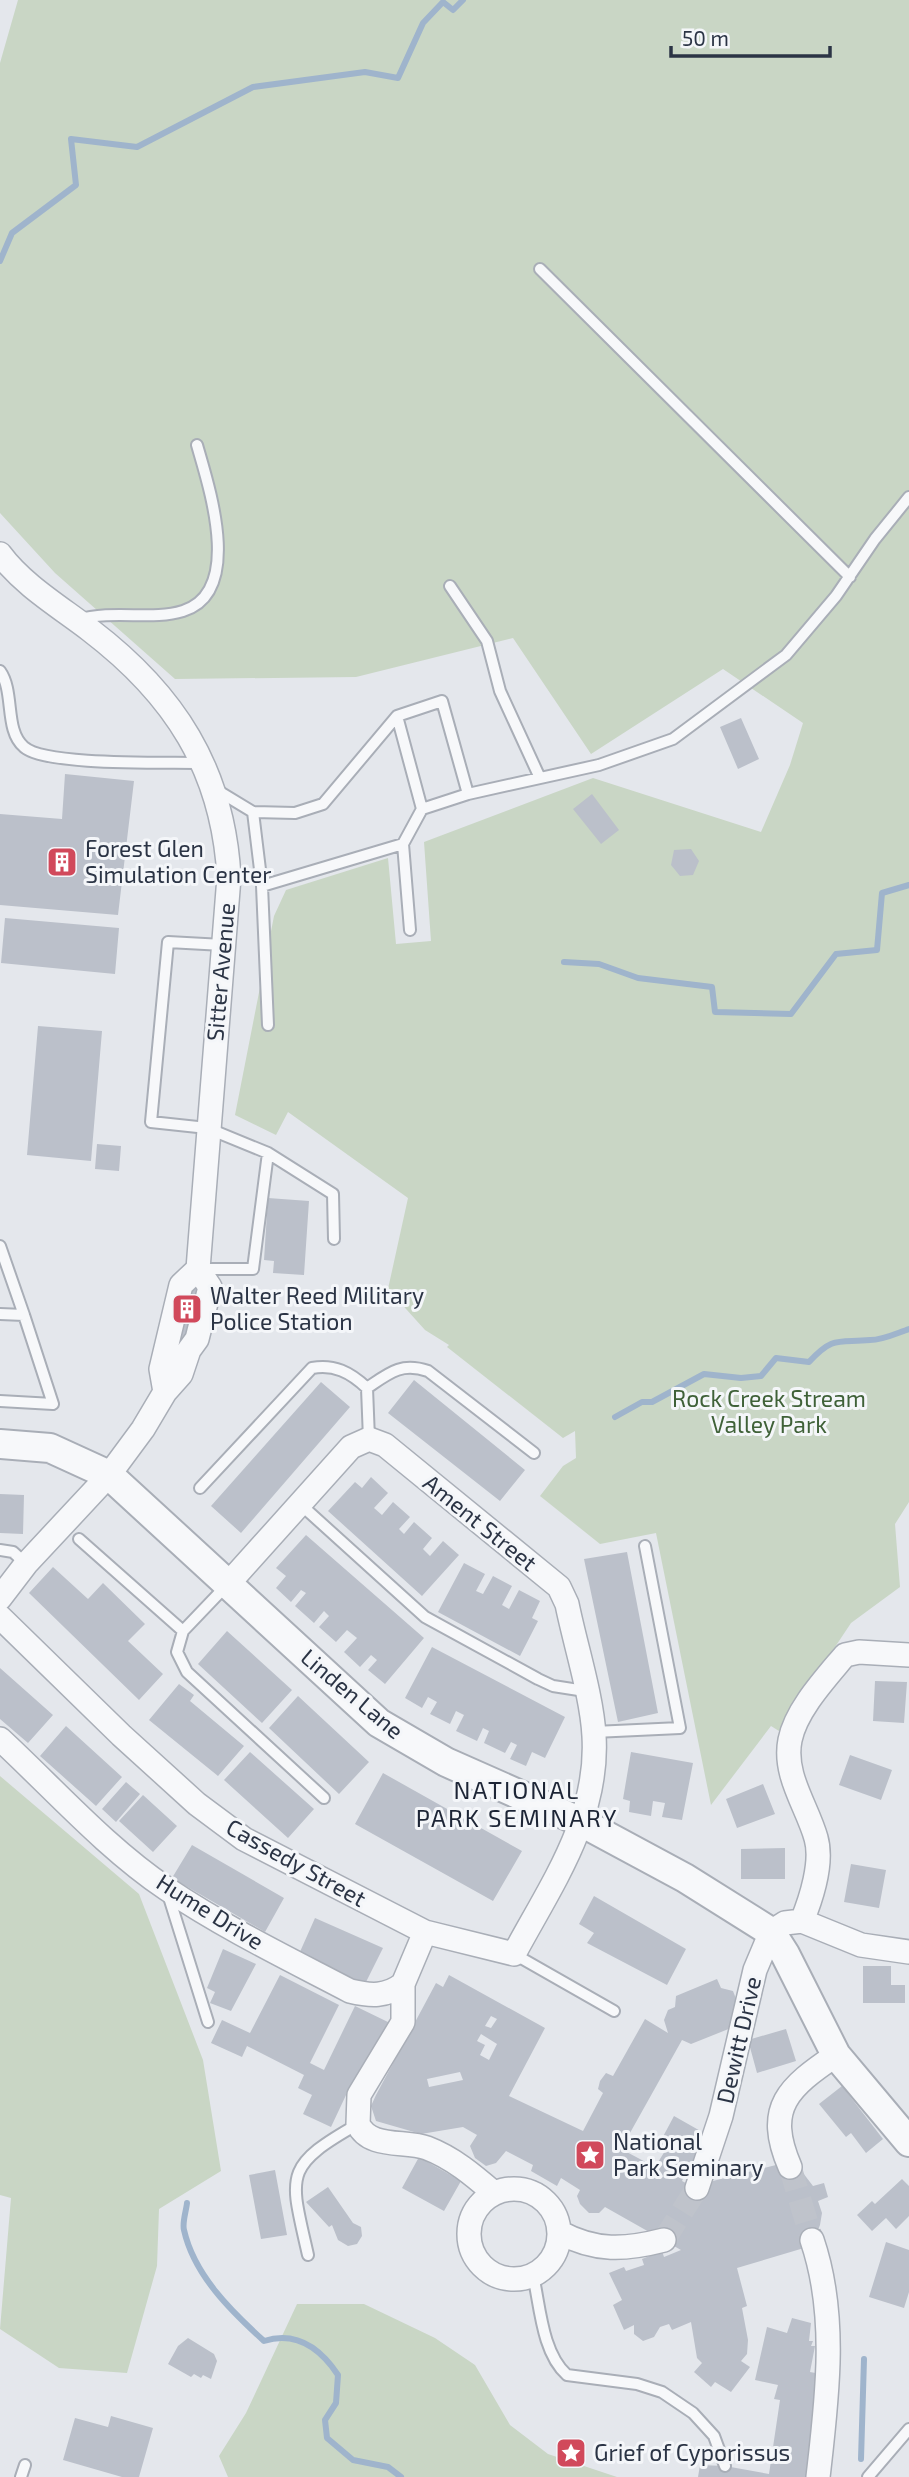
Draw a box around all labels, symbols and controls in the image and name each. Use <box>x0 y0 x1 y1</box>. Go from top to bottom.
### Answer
scale bar <box>671 14 830 58</box>
text: 50 m <box>682 25 729 50</box>
place label: Forest Glen Simulation Center <box>85 834 272 888</box>
building icon: Forest Glen Simulation Center <box>45 845 79 879</box>
street label: Sitter Avenue <box>200 902 240 1042</box>
place label: Walter Reed Military Police Station <box>210 1281 424 1335</box>
building icon: Walter Reed Military Police Station <box>170 1292 204 1326</box>
park label: Rock Creek Stream Valley Park <box>672 1384 866 1438</box>
street label: Ament Street <box>418 1468 543 1577</box>
street label: Linden Lane <box>296 1642 410 1744</box>
district label: NATIONAL PARK SEMINARY <box>416 1775 618 1832</box>
street label: Cassedy Street <box>222 1812 371 1912</box>
street label: Hume Drive <box>152 1867 269 1955</box>
street label: Dewitt Drive <box>710 1974 766 2106</box>
place label: National Park Seminary <box>613 2127 763 2181</box>
place icon: National Park Seminary <box>573 2138 607 2172</box>
place icon: Grief of Cyporissus <box>554 2436 588 2470</box>
place label: Grief of Cyporissus <box>594 2438 790 2466</box>

